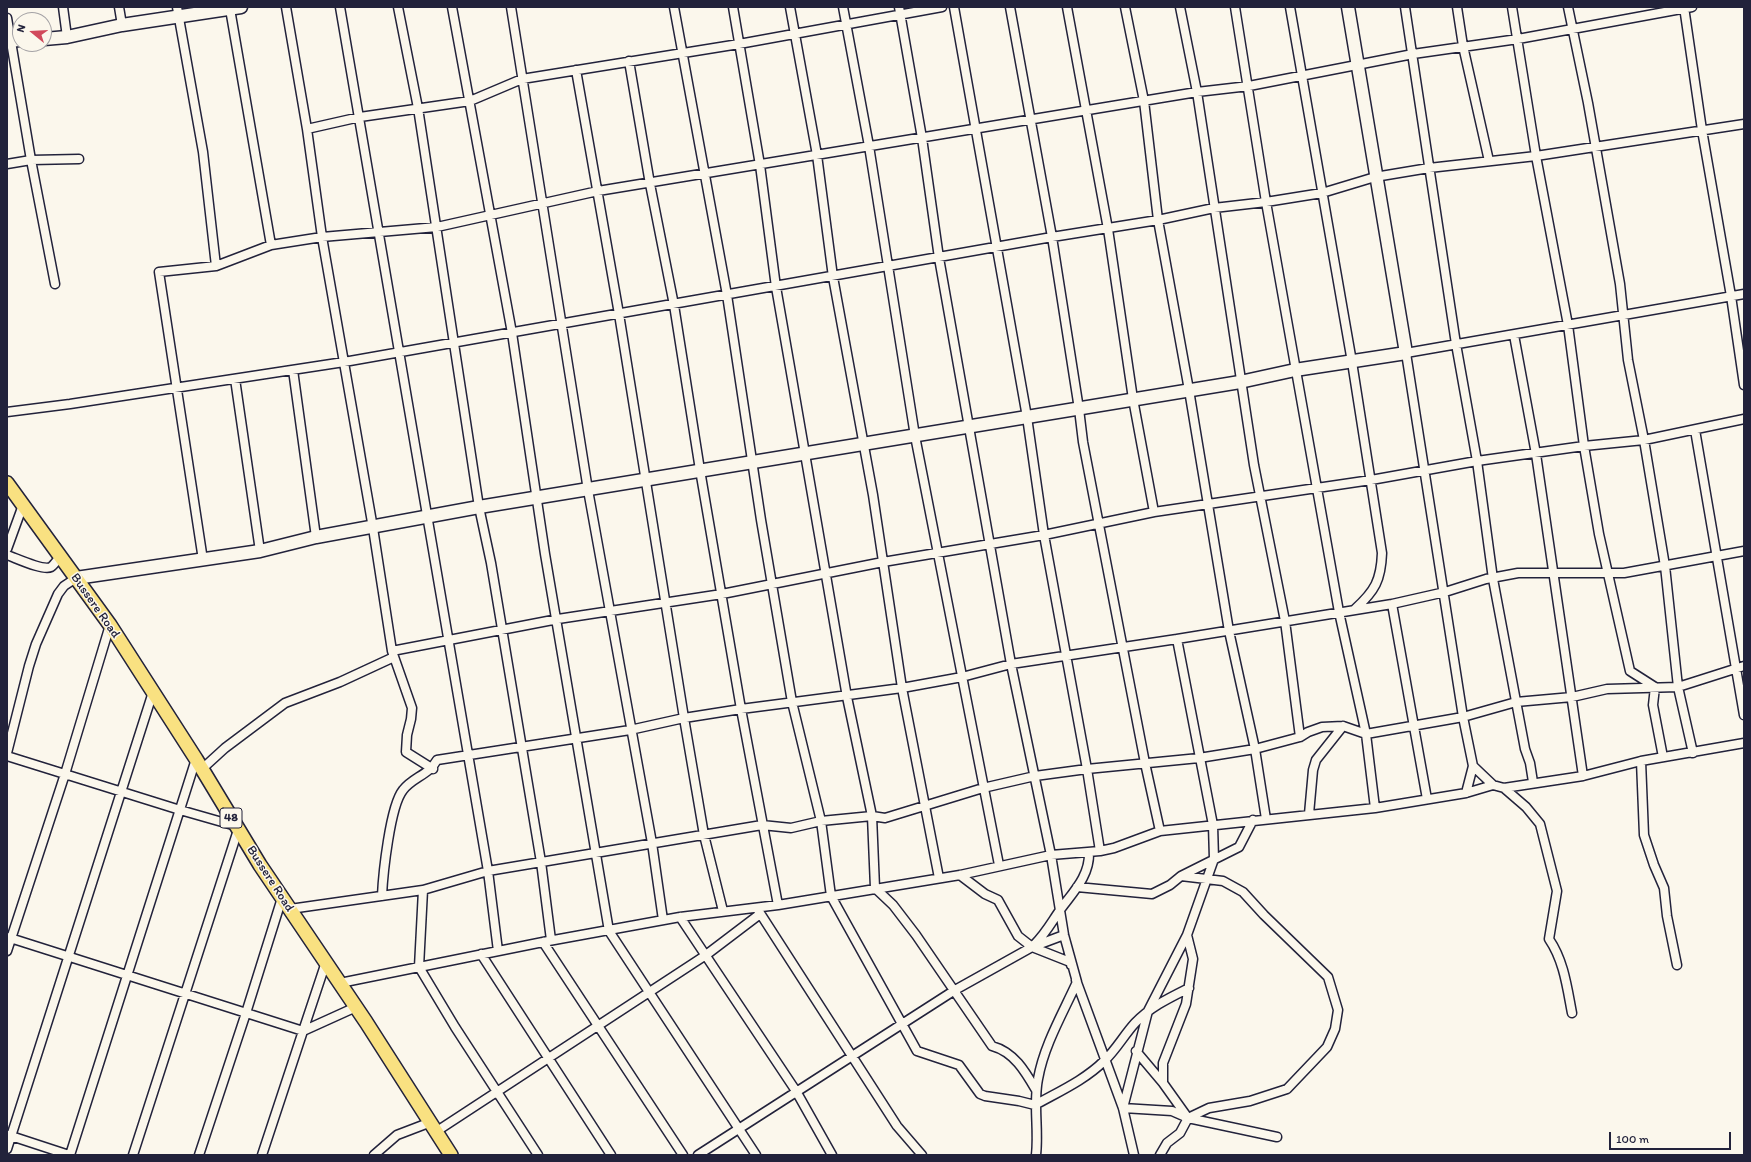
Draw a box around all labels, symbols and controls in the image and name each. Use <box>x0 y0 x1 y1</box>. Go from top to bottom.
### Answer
north arrow <box>12 12 52 52</box>
text: N <box>14 23 28 34</box>
street label: Bussere Road <box>67 571 123 641</box>
road number: 48 <box>220 808 242 828</box>
street label: Bussere Road <box>243 843 297 915</box>
scale bar <box>1611 1124 1733 1150</box>
text: 100 m <box>1616 1132 1649 1146</box>

